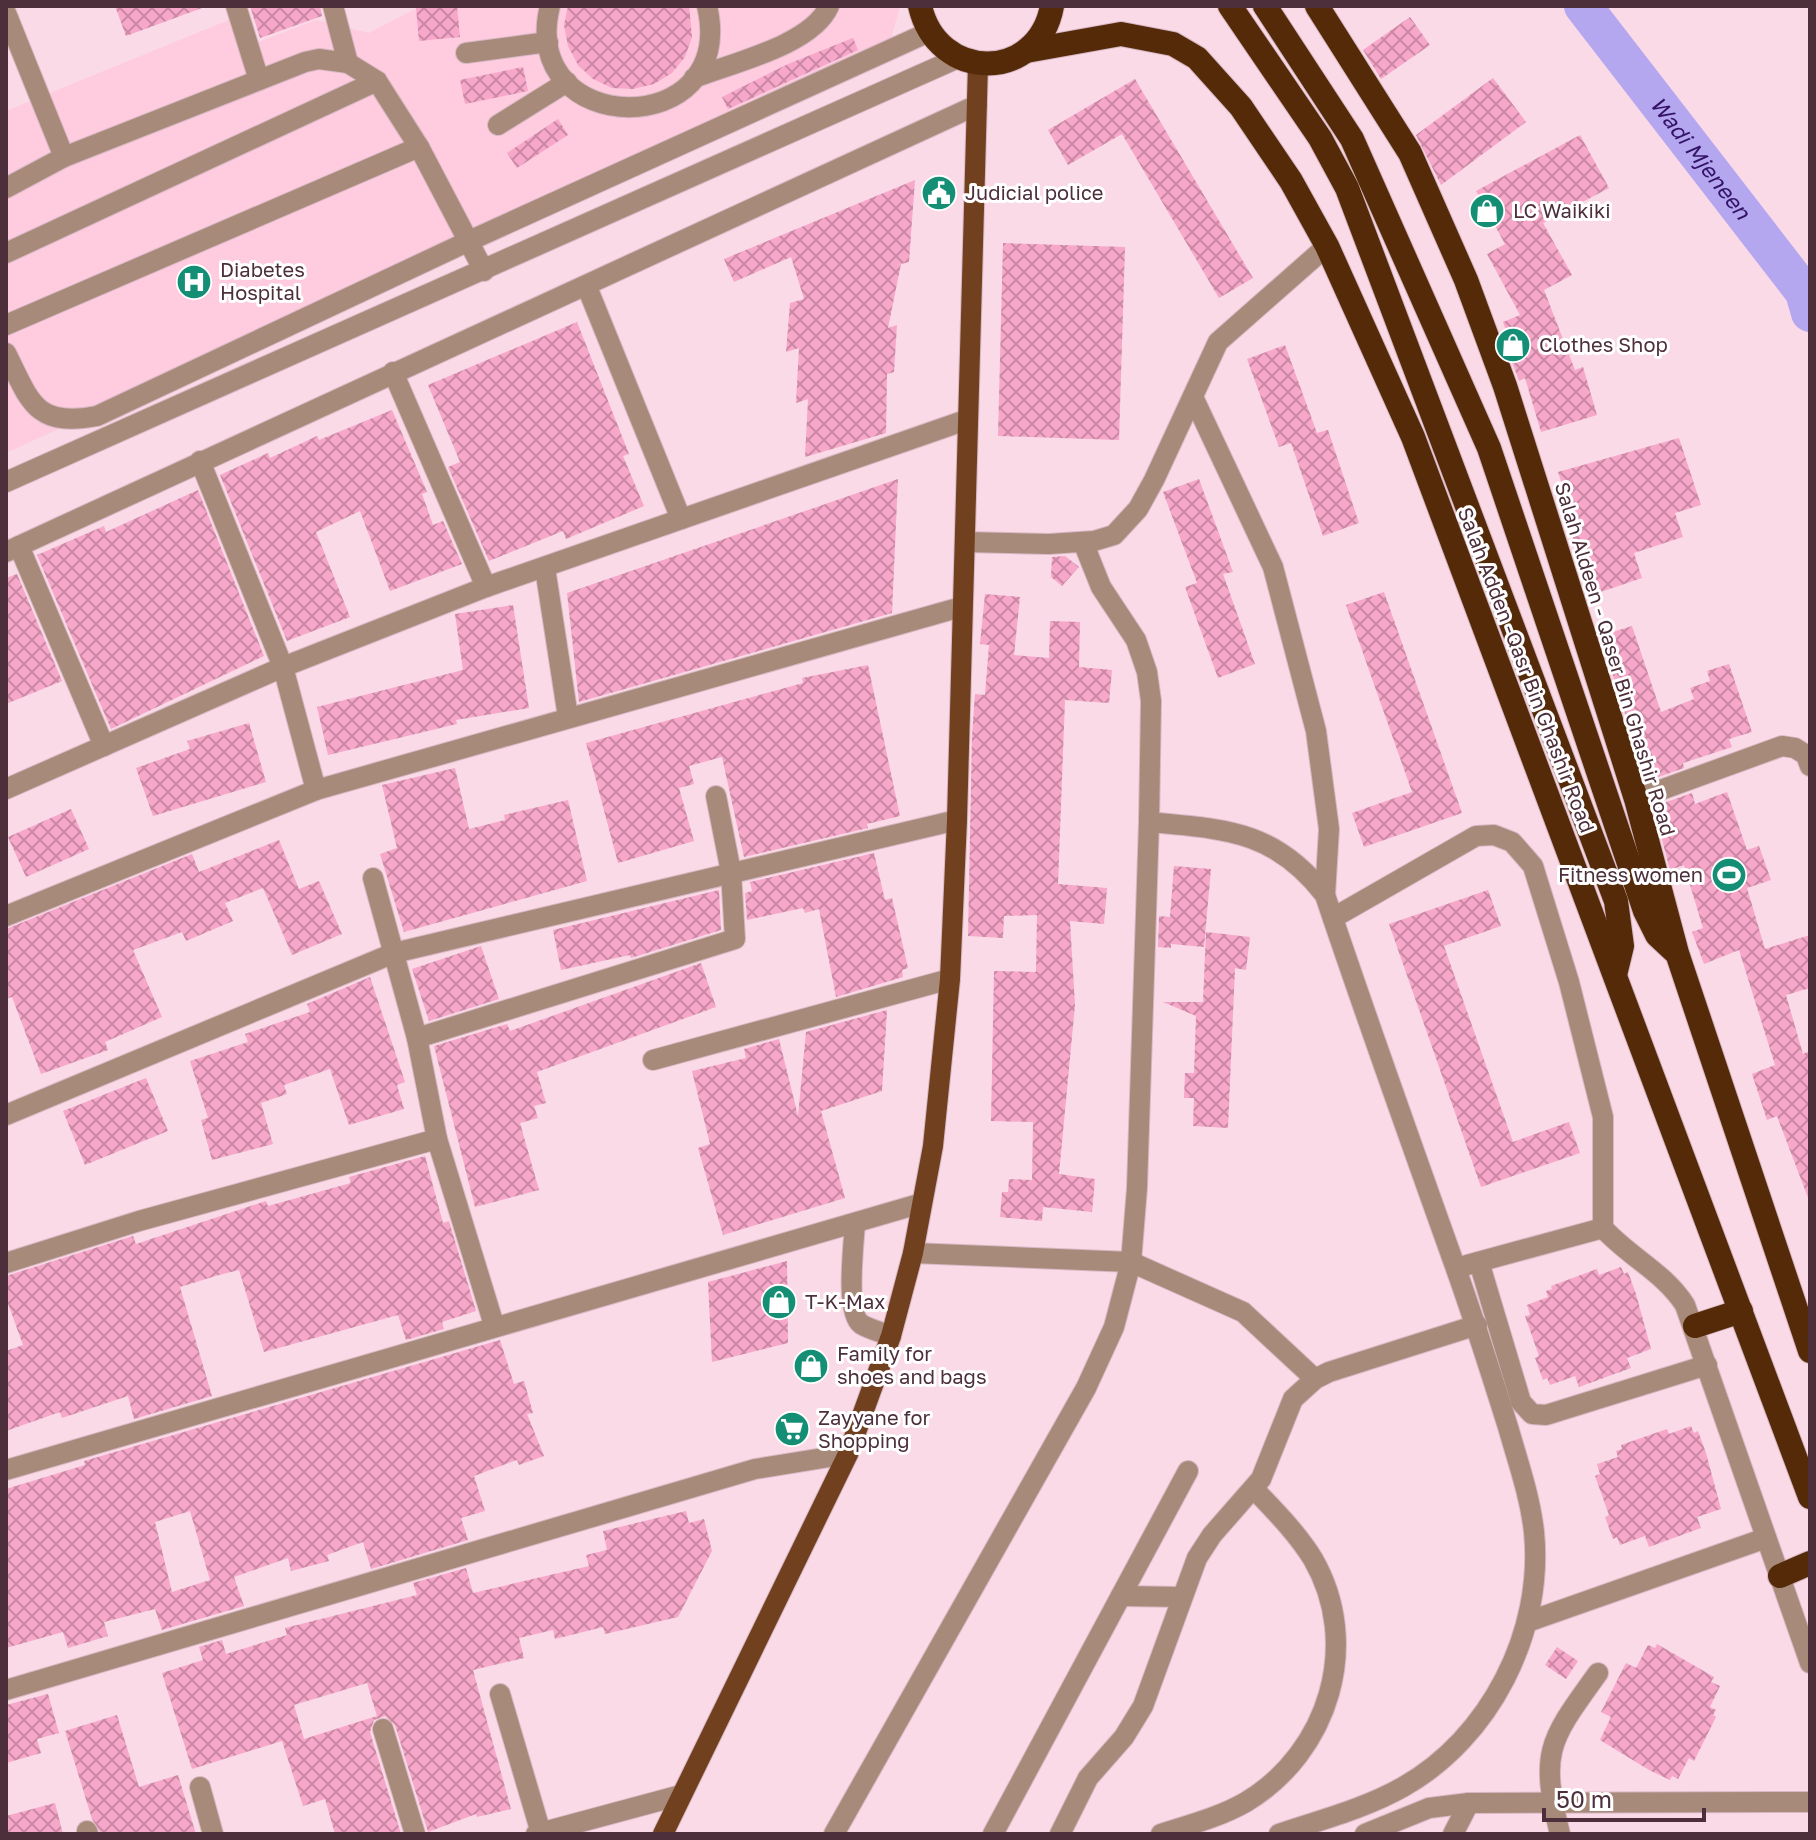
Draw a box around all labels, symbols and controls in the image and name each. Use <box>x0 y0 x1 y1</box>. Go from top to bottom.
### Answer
water label: Wadi Mjeneen <box>1645 91 1758 226</box>
public building icon: Judicial police <box>920 174 958 212</box>
place label: Judicial police <box>965 180 1103 204</box>
shop icon: LC Waikiki <box>1468 192 1506 230</box>
place label: LC Waikiki <box>1513 198 1611 222</box>
place label: Diabetes Hospital <box>220 257 305 304</box>
hospital icon: Diabetes Hospital <box>175 263 213 301</box>
shop icon: Clothes Shop <box>1494 326 1532 364</box>
place label: Clothes Shop <box>1539 332 1668 356</box>
street label: Salah Aldeen - Qaser Bin Ghashir Road <box>1551 479 1681 838</box>
street label: Salah Adden -Qasr Bin Ghashir Road <box>1454 503 1600 836</box>
sports icon: Fitness women <box>1710 856 1748 894</box>
place label: Fitness women <box>1558 862 1703 886</box>
shop icon: T-K-Max <box>760 1283 798 1321</box>
place label: T-K-Max <box>805 1289 885 1313</box>
place label: Family for shoes and bags <box>837 1341 987 1388</box>
shop icon: Family for shoes and bags <box>792 1347 830 1385</box>
place label: Zayyane for Shopping <box>818 1405 931 1452</box>
supermarket icon: Zayyane for Shopping <box>773 1410 811 1448</box>
scale bar <box>1544 1772 1704 1822</box>
text: 50 m <box>1556 1784 1612 1813</box>

